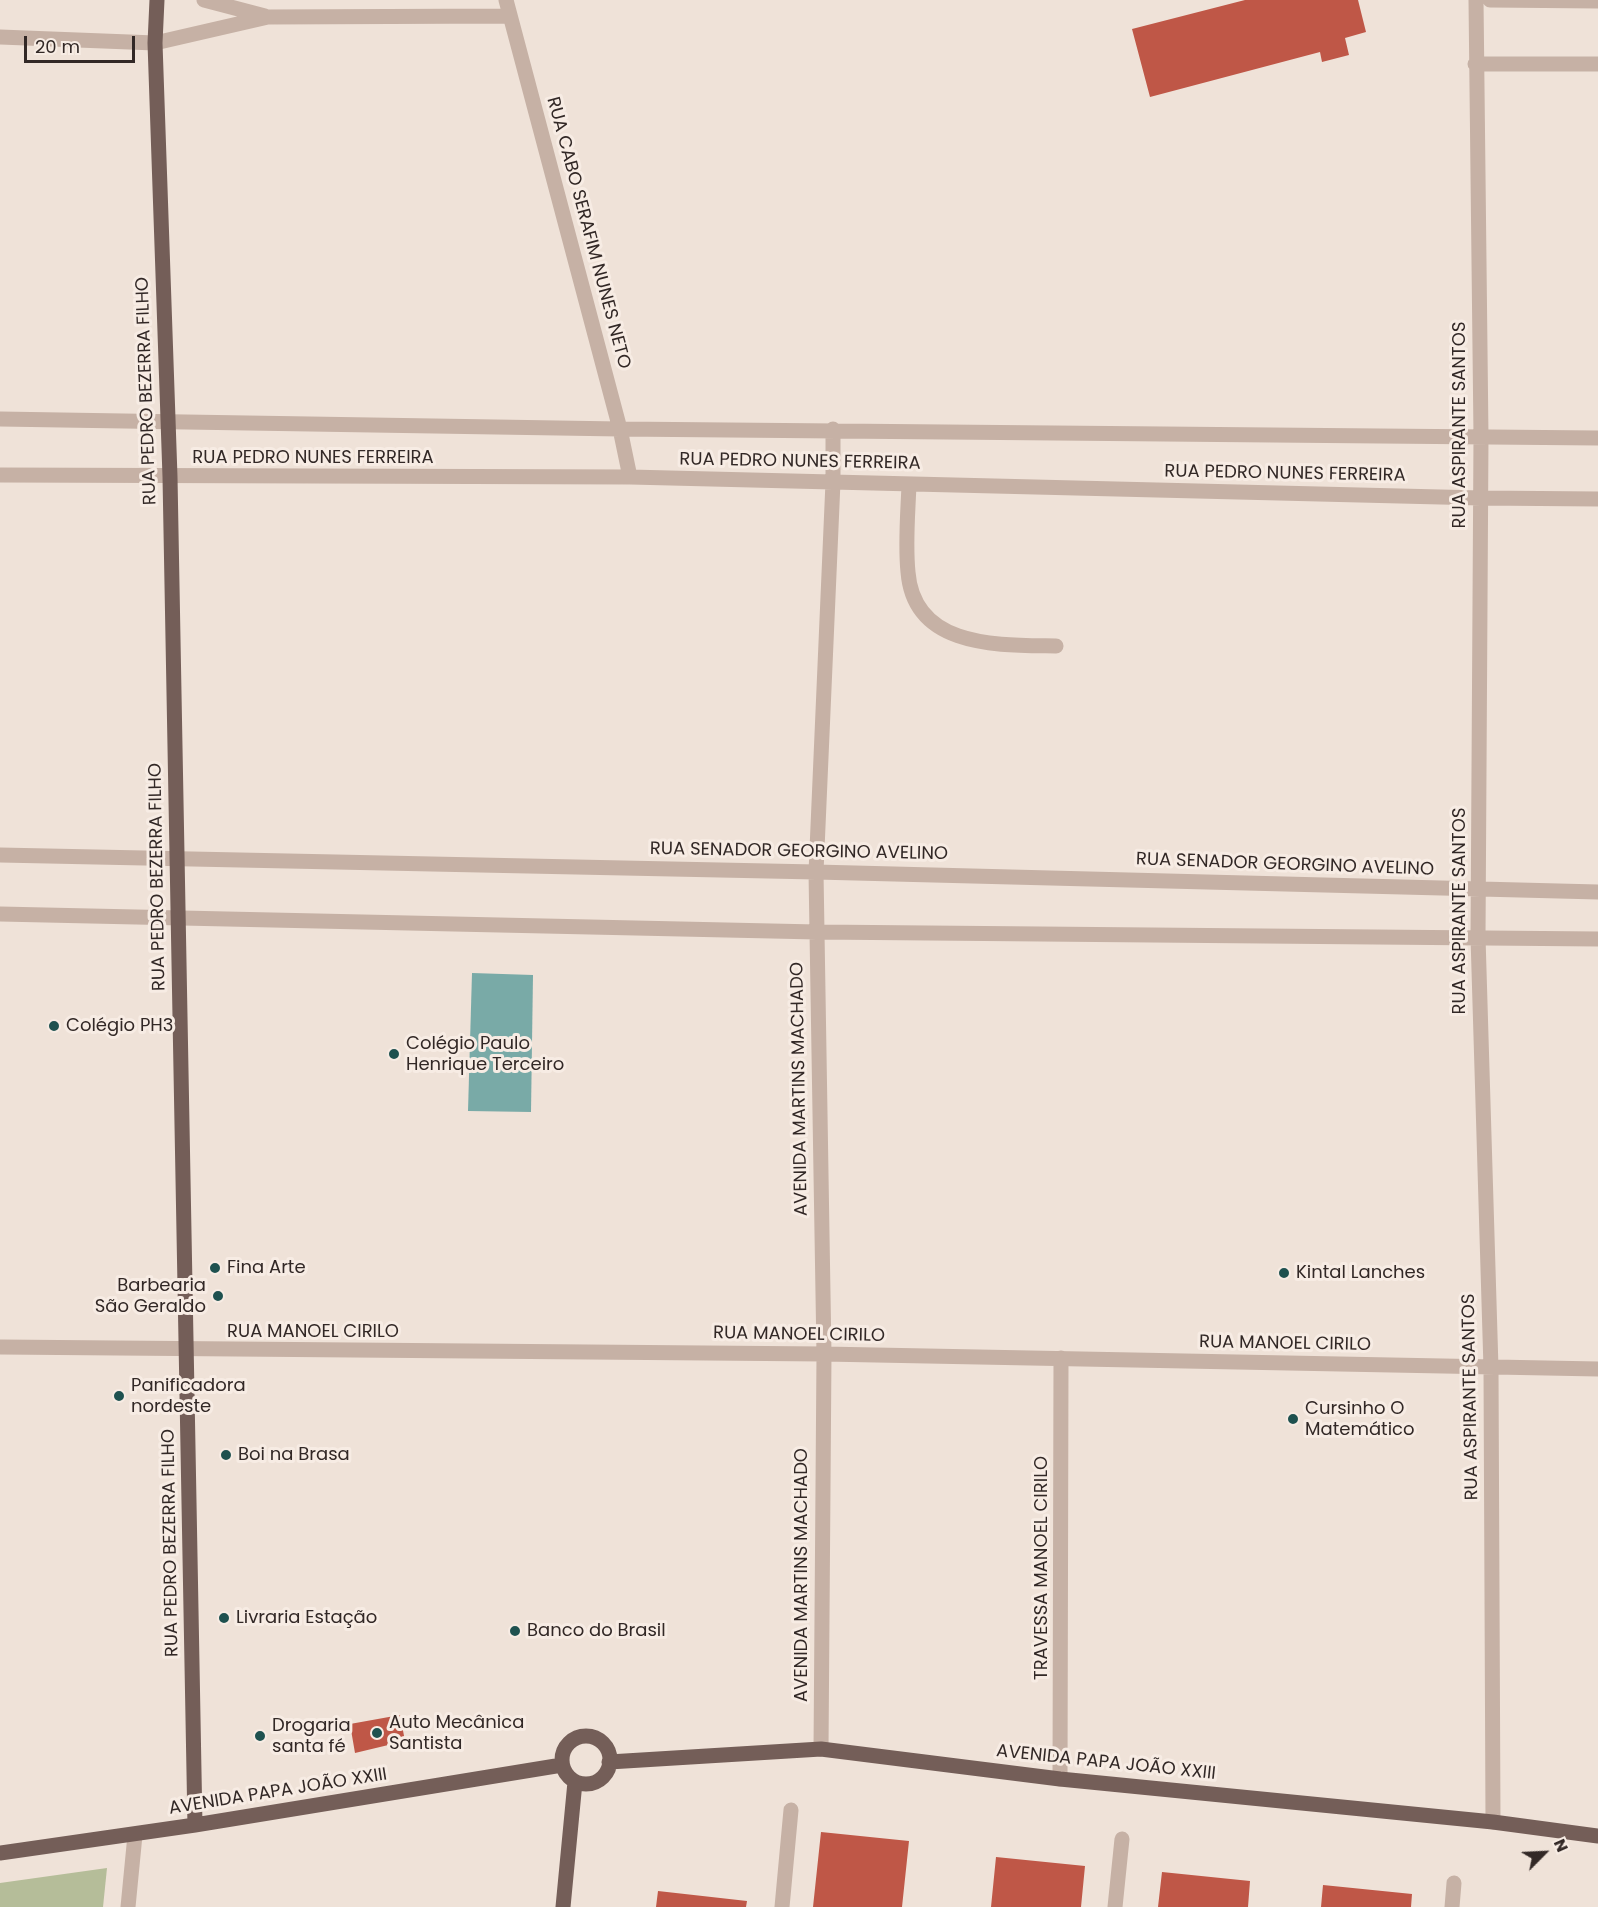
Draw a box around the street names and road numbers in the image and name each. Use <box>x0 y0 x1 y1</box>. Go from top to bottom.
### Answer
street label: RUA CABO SERAFIM NUNES NETO <box>541 95 635 371</box>
street label: RUA PEDRO BEZERRA FILHO <box>132 277 162 505</box>
street label: RUA ASPIRANTE SANTOS <box>1449 322 1471 528</box>
street label: RUA PEDRO NUNES FERREIRA <box>192 447 434 469</box>
street label: RUA PEDRO NUNES FERREIRA <box>679 449 921 475</box>
street label: RUA PEDRO NUNES FERREIRA <box>1164 461 1406 487</box>
street label: RUA PEDRO BEZERRA FILHO <box>145 763 171 991</box>
street label: RUA ASPIRANTE SANTOS <box>1449 808 1471 1014</box>
street label: RUA SENADOR GEORGINO AVELINO <box>650 839 948 865</box>
street label: RUA SENADOR GEORGINO AVELINO <box>1136 849 1434 881</box>
street label: AVENIDA MARTINS MACHADO <box>787 962 813 1216</box>
street label: RUA ASPIRANTE SANTOS <box>1458 1293 1484 1501</box>
street label: RUA MANOEL CIRILO <box>227 1321 399 1343</box>
street label: RUA MANOEL CIRILO <box>713 1323 885 1347</box>
street label: RUA MANOEL CIRILO <box>1199 1332 1371 1356</box>
street label: RUA PEDRO BEZERRA FILHO <box>158 1429 184 1657</box>
street label: AVENIDA MARTINS MACHADO <box>791 1448 813 1702</box>
street label: TRAVESSA MANOEL CIRILO <box>1031 1456 1053 1680</box>
street label: AVENIDA PAPA JOÃO XXIII <box>995 1741 1217 1785</box>
street label: AVENIDA PAPA JOÃO XXIII <box>167 1764 389 1820</box>

